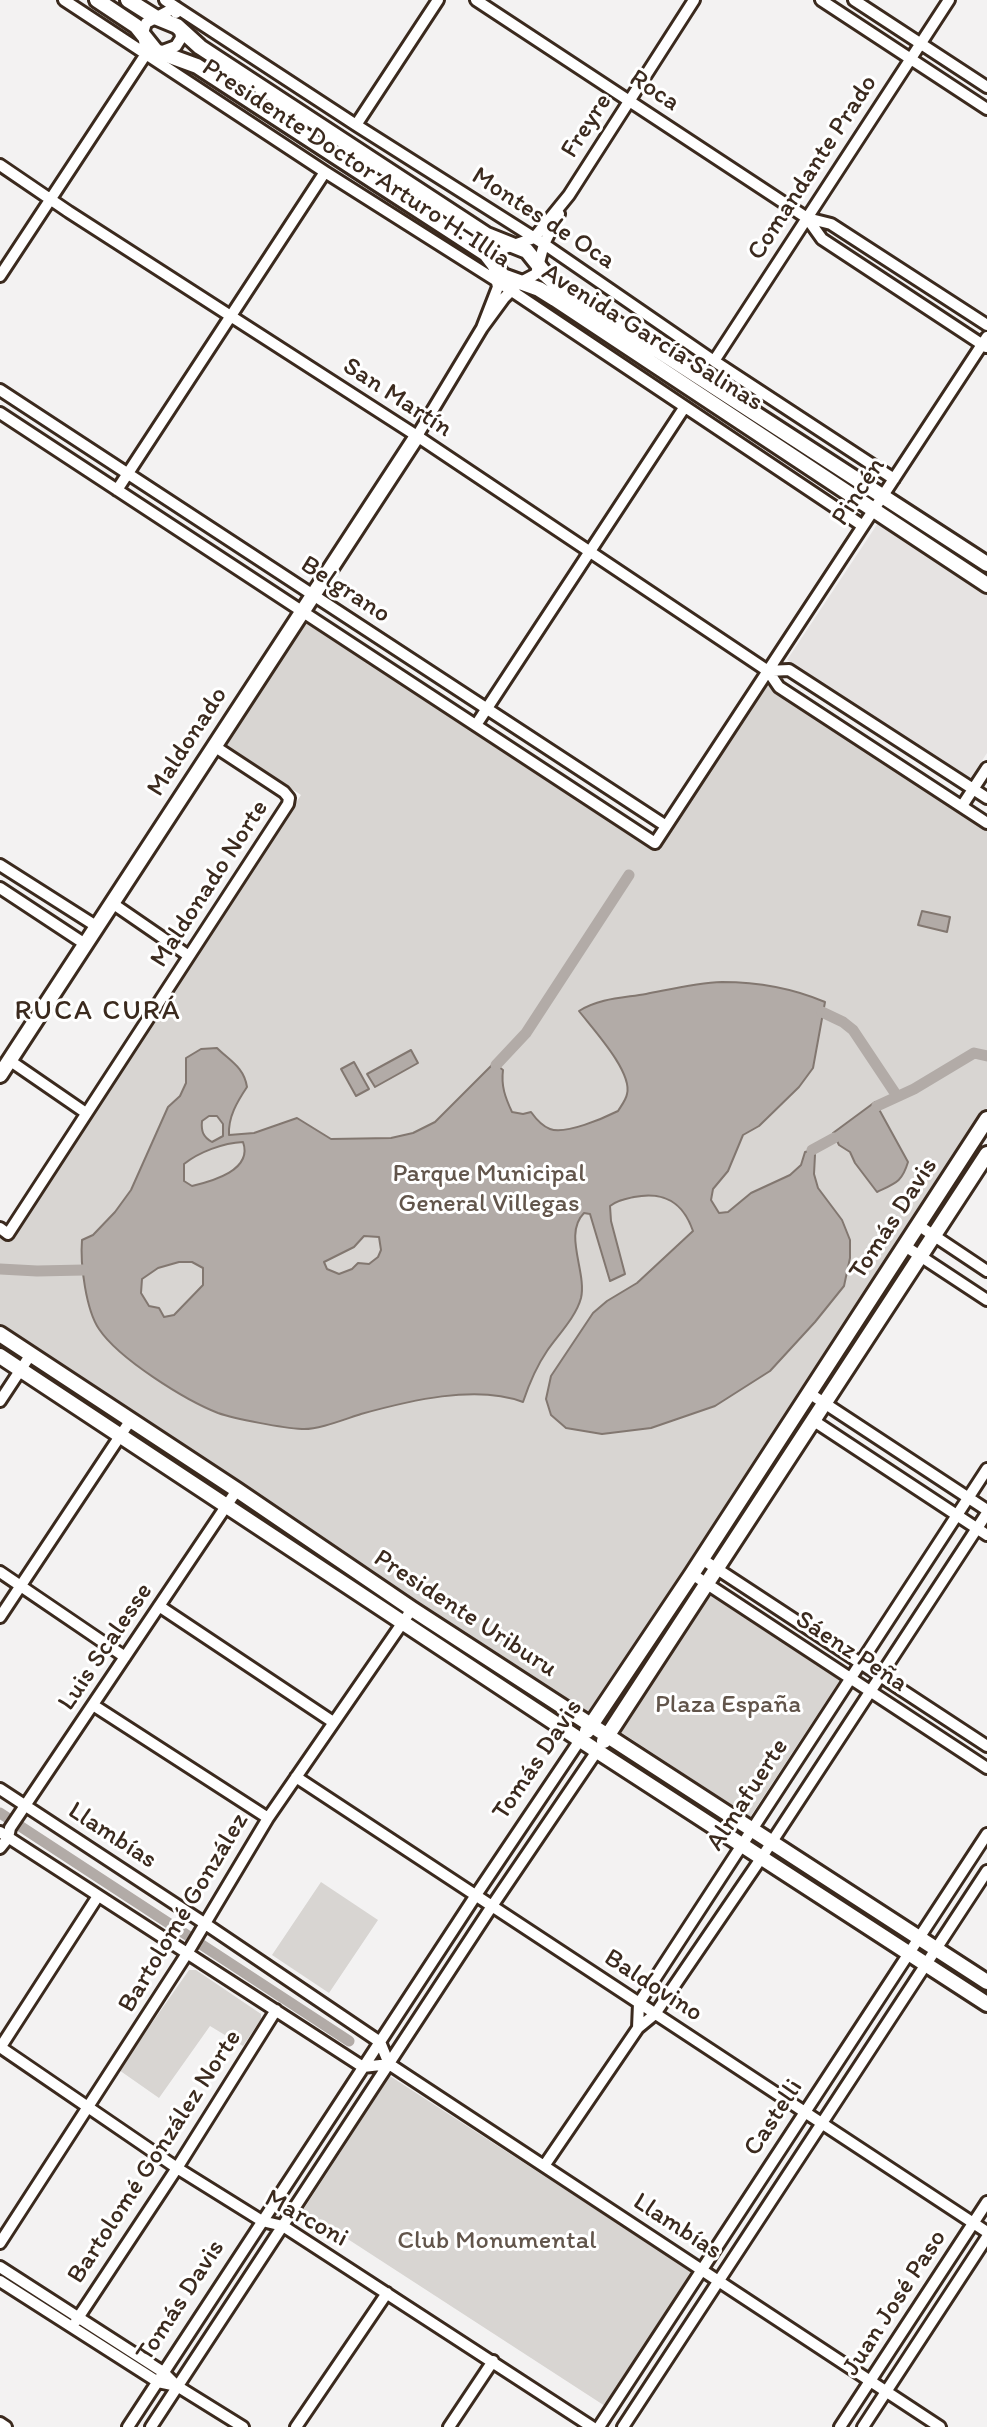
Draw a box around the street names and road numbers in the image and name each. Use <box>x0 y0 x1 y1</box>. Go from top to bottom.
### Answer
street label: Presidente Doctor Arturo H. Illia <box>196 52 516 276</box>
street label: Roca <box>623 63 685 119</box>
street label: Comandante Prado <box>741 69 885 267</box>
street label: Freyre <box>555 88 619 164</box>
street label: Montes de Oca <box>465 161 621 277</box>
street label: Avenida García Salinas <box>536 257 768 419</box>
street label: San Martín <box>336 351 458 445</box>
street label: Pincén <box>825 452 893 532</box>
street label: Belgrano <box>294 549 396 631</box>
street label: Maldonado <box>141 681 235 803</box>
street label: Maldonado Norte <box>144 794 276 974</box>
street label: Tomás Davis <box>843 1152 945 1286</box>
street label: Presidente Uriburu <box>368 1543 562 1685</box>
street label: Luis Scalesse <box>52 1577 160 1717</box>
street label: Sáenz Peña <box>789 1604 913 1700</box>
street label: Tomás Davis <box>486 1694 590 1826</box>
street label: Almafuerte <box>700 1733 796 1857</box>
street label: Llambías <box>62 1796 162 1876</box>
street label: Bartolomé González <box>112 1808 256 2018</box>
street label: Baldovino <box>598 1943 708 2029</box>
street label: Bartolomé González Norte <box>61 2024 249 2290</box>
street label: Castelli <box>738 2074 810 2162</box>
street label: Marconi <box>259 2183 353 2255</box>
street label: Llambías <box>627 2187 727 2267</box>
street label: Juan José Paso <box>836 2224 954 2382</box>
street label: Tomás Davis <box>130 2234 232 2368</box>

